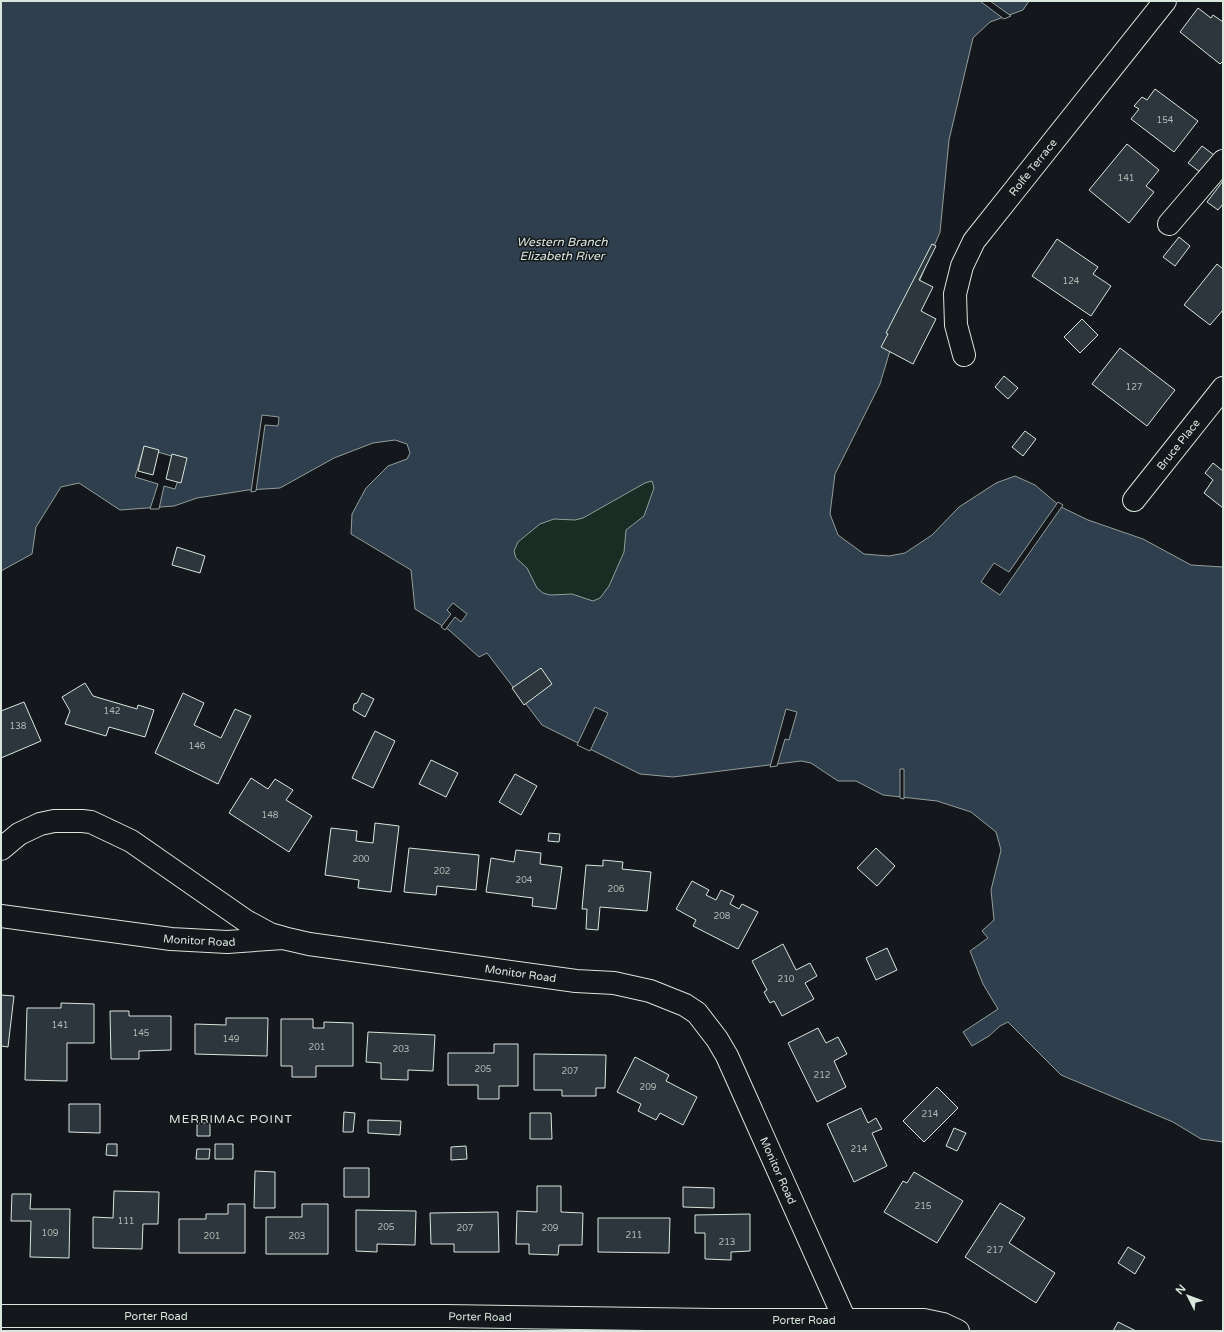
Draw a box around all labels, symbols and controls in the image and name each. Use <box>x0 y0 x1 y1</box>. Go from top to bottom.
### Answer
house number: 154 <box>1157 115 1174 126</box>
street label: Rolfe Terrace <box>1007 136 1060 199</box>
house number: 141 <box>1118 173 1134 184</box>
water label: Western Branch Elizabeth River <box>517 235 608 263</box>
house number: 124 <box>1063 276 1080 287</box>
house number: 127 <box>1126 382 1143 393</box>
street label: Bruce Place <box>1154 417 1203 473</box>
house number: 142 <box>104 706 120 717</box>
house number: 138 <box>10 721 27 732</box>
house number: 146 <box>189 741 206 752</box>
house number: 148 <box>262 810 279 821</box>
house number: 200 <box>353 854 370 865</box>
house number: 202 <box>434 866 450 877</box>
house number: 204 <box>516 875 533 886</box>
house number: 206 <box>608 884 625 895</box>
house number: 208 <box>714 911 731 922</box>
street label: Monitor Road <box>162 932 236 949</box>
street label: Monitor Road <box>484 962 557 985</box>
house number: 210 <box>778 974 795 985</box>
house number: 141 <box>52 1020 68 1031</box>
house number: 145 <box>133 1028 150 1039</box>
house number: 149 <box>223 1034 240 1045</box>
house number: 201 <box>309 1042 325 1053</box>
house number: 203 <box>393 1044 409 1055</box>
house number: 205 <box>475 1064 492 1075</box>
house number: 207 <box>562 1066 579 1077</box>
house number: 212 <box>814 1070 830 1081</box>
house number: 209 <box>640 1082 657 1093</box>
house number: 214 <box>922 1109 939 1120</box>
district label: MERRIMAC POINT <box>169 1112 293 1126</box>
street label: Monitor Road <box>757 1135 798 1206</box>
house number: 214 <box>851 1144 868 1155</box>
house number: 215 <box>915 1201 932 1212</box>
house number: 111 <box>118 1216 134 1227</box>
house number: 205 <box>378 1222 395 1233</box>
house number: 207 <box>457 1223 474 1234</box>
house number: 209 <box>542 1223 559 1234</box>
house number: 109 <box>42 1228 59 1239</box>
house number: 211 <box>626 1230 642 1241</box>
house number: 201 <box>204 1231 220 1242</box>
house number: 203 <box>289 1231 305 1242</box>
house number: 213 <box>719 1237 735 1248</box>
house number: 217 <box>987 1245 1004 1256</box>
north arrow <box>1168 1276 1208 1316</box>
text: N <box>1173 1282 1189 1297</box>
street label: Porter Road <box>124 1310 188 1323</box>
street label: Porter Road <box>448 1310 512 1324</box>
street label: Porter Road <box>772 1314 836 1327</box>

